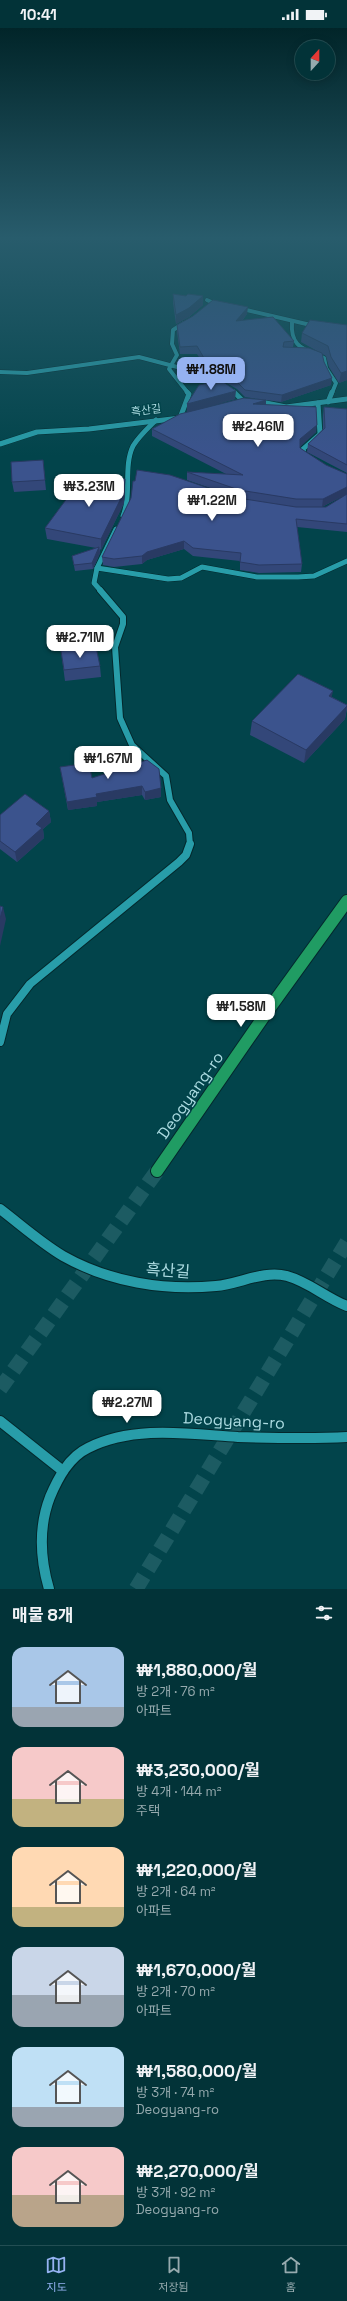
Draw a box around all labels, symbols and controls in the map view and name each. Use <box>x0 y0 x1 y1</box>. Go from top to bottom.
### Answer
text: 10:41 <box>20 5 57 24</box>
north arrow <box>295 40 335 80</box>
map controls <box>295 40 335 80</box>
pin: ₩1.88M <box>178 357 244 391</box>
text: ₩1.88M <box>186 361 236 378</box>
street label: 흑산길 <box>130 401 162 419</box>
pin: ₩2.46M <box>225 414 291 448</box>
text: ₩2.46M <box>232 418 284 435</box>
pin: ₩3.23M <box>56 474 122 508</box>
text: ₩3.23M <box>63 478 115 495</box>
pin: ₩1.22M <box>179 488 245 522</box>
text: ₩1.22M <box>187 492 237 509</box>
pin: ₩2.71M <box>47 625 113 659</box>
text: ₩2.71M <box>56 629 104 646</box>
pin: ₩1.67M <box>75 746 141 780</box>
text: ₩1.67M <box>83 750 133 767</box>
pin: ₩1.58M <box>208 994 274 1028</box>
text: ₩1.58M <box>216 998 266 1015</box>
street label: Deogyang-ro <box>152 1047 228 1143</box>
street label: 흑산길 <box>145 1258 191 1283</box>
pin: ₩2.27M <box>94 1390 160 1424</box>
text: ₩2.27M <box>101 1394 153 1411</box>
street label: Deogyang-ro <box>182 1407 286 1434</box>
icon: filters <box>313 1602 335 1624</box>
text: 매물 8개 <box>12 1604 73 1626</box>
text: ₩1,880,000/월 <box>136 1659 257 1681</box>
icon: home <box>44 1663 92 1711</box>
text: 방 2개 · 76 m² <box>136 1683 215 1700</box>
text: 아파트 <box>136 1702 172 1719</box>
text: ₩3,230,000/월 <box>136 1759 260 1781</box>
icon: home <box>44 1763 92 1811</box>
text: 방 4개 · 144 m² <box>136 1783 221 1800</box>
text: 주택 <box>136 1802 160 1819</box>
text: ₩1,220,000/월 <box>136 1859 257 1881</box>
icon: home <box>44 1863 92 1911</box>
text: 방 2개 · 64 m² <box>136 1883 216 1900</box>
text: 아파트 <box>136 1902 172 1919</box>
text: ₩1,670,000/월 <box>136 1959 256 1981</box>
icon: home <box>44 1963 92 2011</box>
text: 방 2개 · 70 m² <box>136 1983 215 2000</box>
text: 아파트 <box>136 2002 172 2019</box>
text: ₩1,580,000/월 <box>136 2060 257 2082</box>
icon: home <box>44 2063 92 2111</box>
text: 방 3개 · 74 m² <box>136 2084 214 2101</box>
text: Deogyang-ro <box>136 2101 219 2118</box>
text: ₩2,270,000/월 <box>136 2160 259 2182</box>
icon: home <box>44 2163 92 2211</box>
text: 방 3개 · 92 m² <box>136 2184 215 2201</box>
text: Deogyang-ro <box>136 2201 219 2218</box>
tab: 지도 <box>45 2254 67 2294</box>
tab: 저장됨 <box>158 2254 189 2294</box>
tab: 홈 <box>280 2254 302 2294</box>

